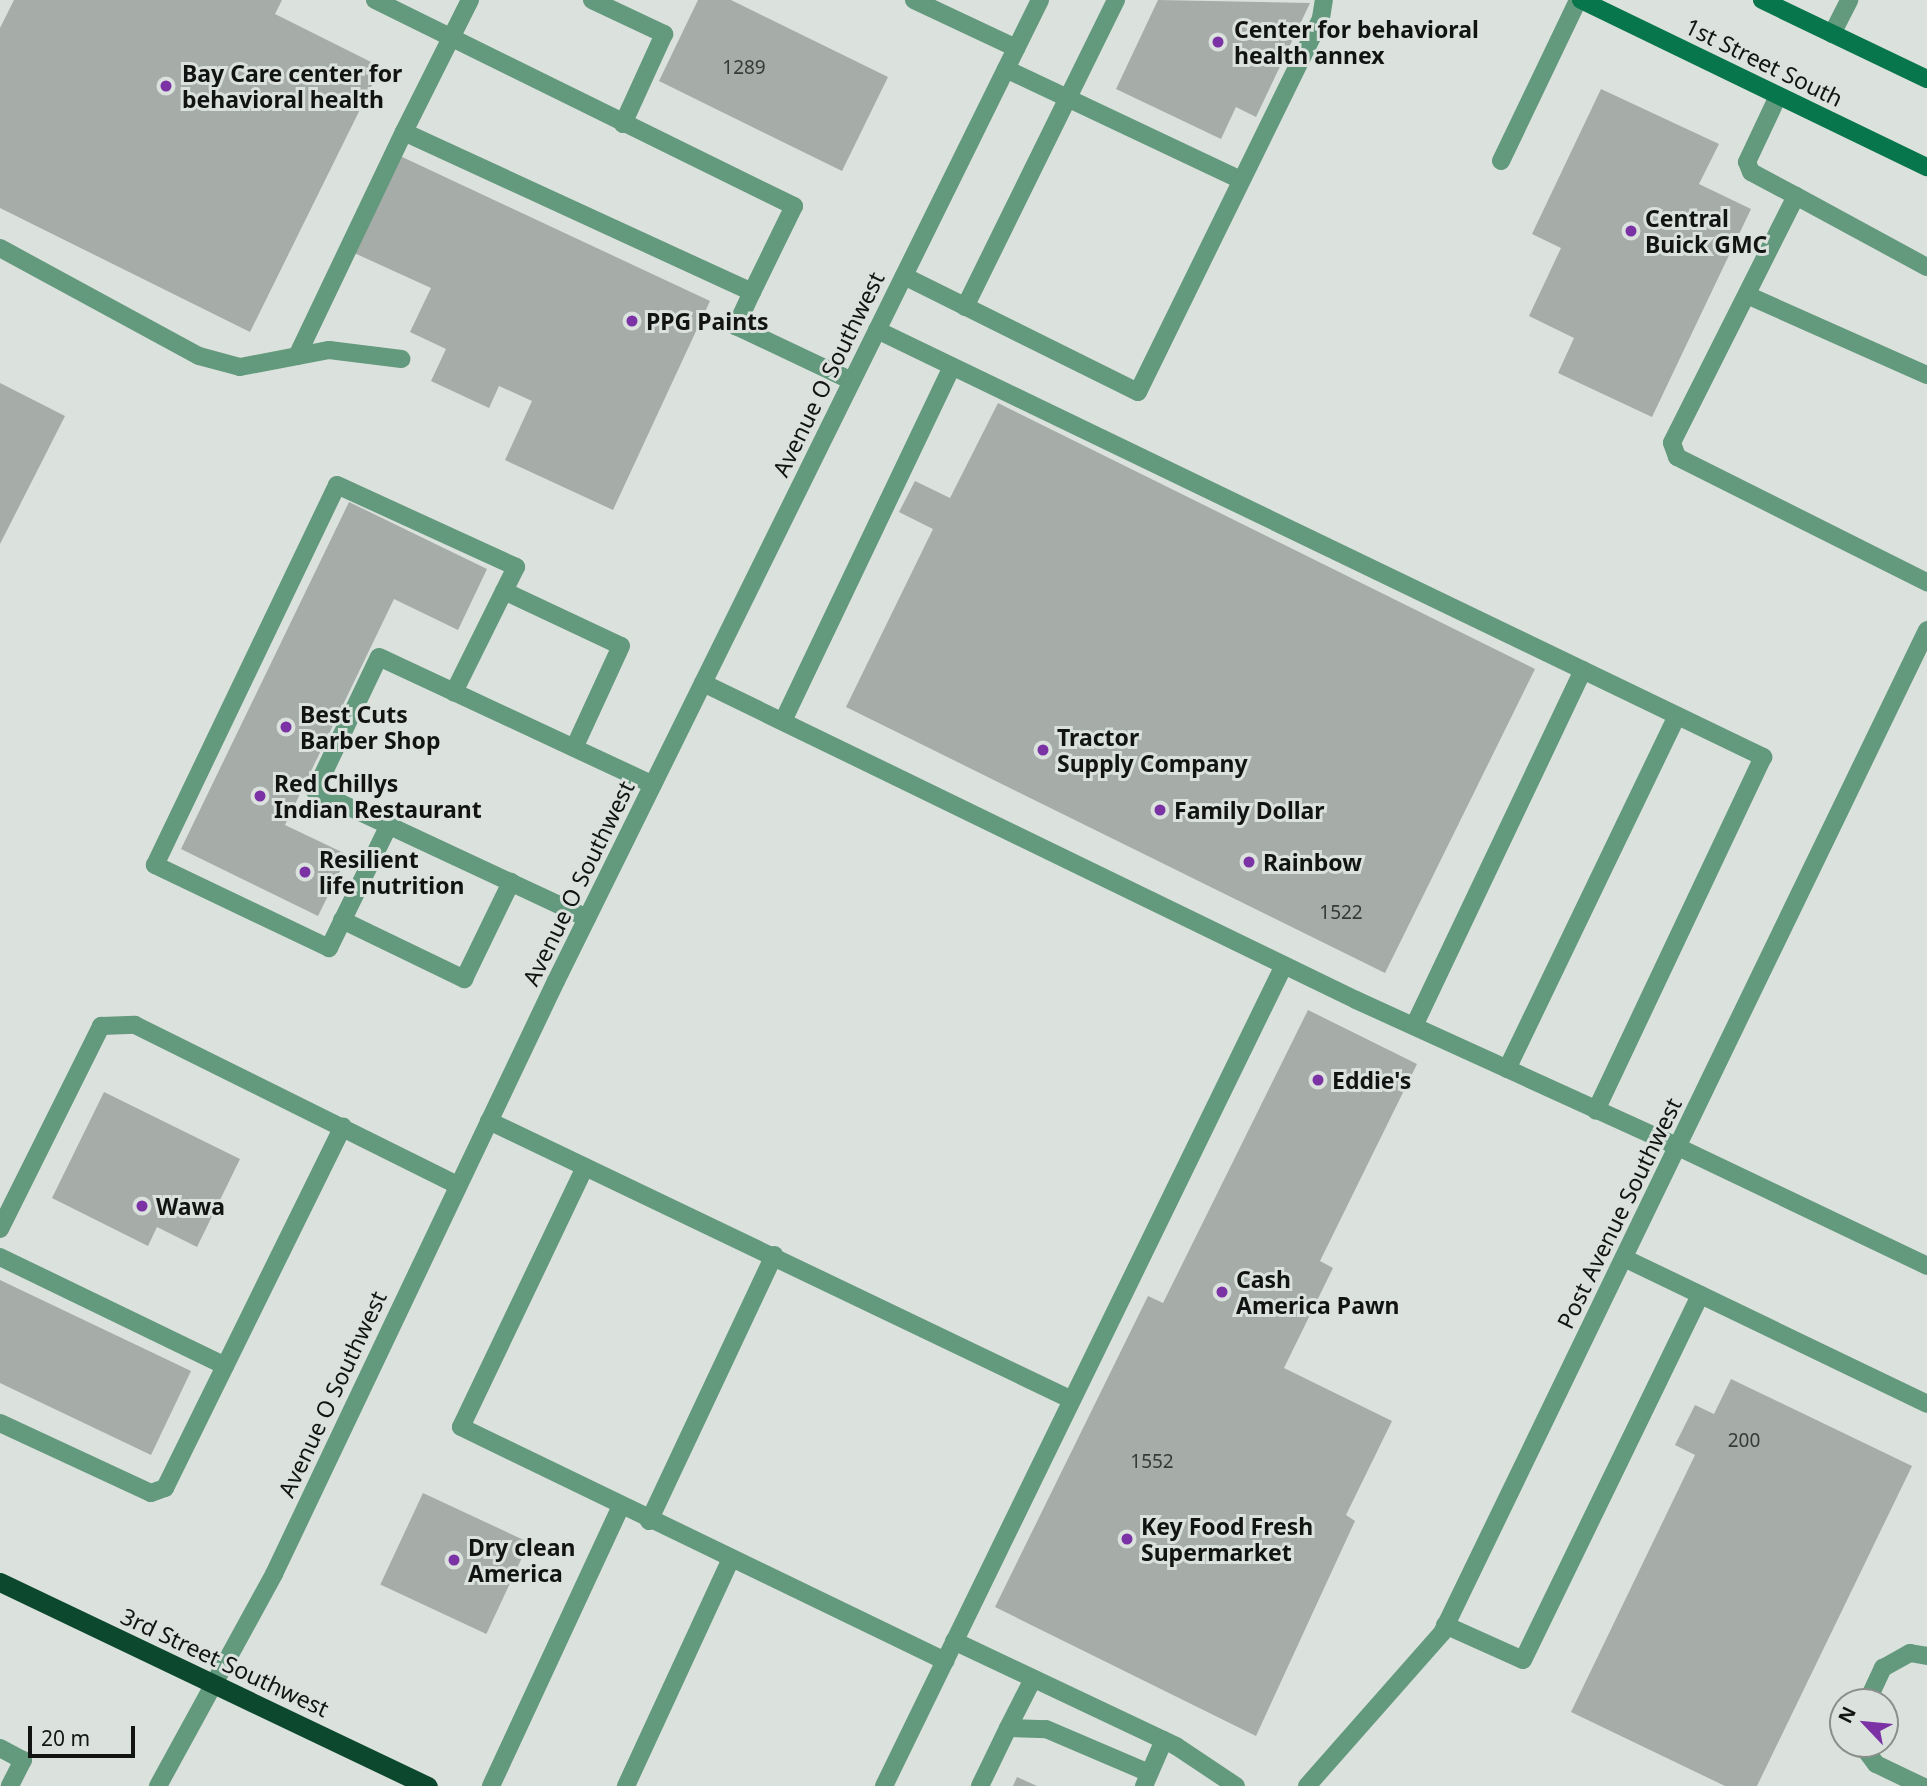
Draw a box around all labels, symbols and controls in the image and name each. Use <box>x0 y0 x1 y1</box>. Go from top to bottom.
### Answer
street label: 1st Street South <box>1681 12 1847 112</box>
place label: Center for behavioral health annex <box>1234 15 1479 69</box>
marker: Center for behavioral health annex <box>1208 32 1228 52</box>
house number: 1289 <box>722 57 766 79</box>
place label: Bay Care center for behavioral health <box>182 59 402 113</box>
marker: Bay Care center for behavioral health <box>156 76 176 96</box>
place label: Central Buick GMC <box>1645 204 1767 258</box>
marker: Central Buick GMC <box>1623 223 1639 239</box>
street label: Avenue O Southwest <box>766 267 890 481</box>
place label: PPG Paints <box>646 307 769 335</box>
marker: PPG Paints <box>624 313 640 329</box>
place label: Best Cuts Barber Shop <box>300 700 440 754</box>
marker: Best Cuts Barber Shop <box>278 719 294 735</box>
place label: Tractor Supply Company <box>1057 723 1248 777</box>
marker: Tractor Supply Company <box>1035 742 1051 758</box>
place label: Red Chillys Indian Restaurant <box>274 769 482 823</box>
street label: Avenue O Southwest <box>516 776 640 990</box>
marker: Red Chillys Indian Restaurant <box>252 788 268 804</box>
place label: Family Dollar <box>1174 796 1325 824</box>
marker: Family Dollar <box>1152 802 1168 818</box>
place label: Resilient life nutrition <box>319 845 465 899</box>
place label: Rainbow <box>1263 848 1362 876</box>
marker: Rainbow <box>1241 854 1257 870</box>
marker: Resilient life nutrition <box>297 864 313 880</box>
house number: 1522 <box>1319 902 1363 924</box>
place label: Eddie's <box>1332 1066 1411 1094</box>
marker: Eddie's <box>1310 1072 1326 1088</box>
street label: Post Avenue Southwest <box>1551 1093 1687 1333</box>
place label: Wawa <box>156 1192 225 1220</box>
marker: Wawa <box>134 1198 150 1214</box>
place label: Cash America Pawn <box>1236 1265 1400 1319</box>
marker: Cash America Pawn <box>1214 1284 1230 1300</box>
street label: Avenue O Southwest <box>272 1287 392 1501</box>
house number: 200 <box>1728 1430 1760 1452</box>
house number: 1552 <box>1130 1451 1174 1473</box>
place label: Key Food Fresh Supermarket <box>1141 1512 1313 1566</box>
marker: Key Food Fresh Supermarket <box>1119 1531 1135 1547</box>
place label: Dry clean America <box>468 1533 575 1587</box>
marker: Dry clean America <box>446 1552 462 1568</box>
street label: 3rd Street Southwest <box>117 1602 333 1722</box>
north arrow <box>1829 1688 1899 1758</box>
text: N <box>1832 1702 1862 1727</box>
scale bar <box>32 1712 138 1756</box>
text: 20 m <box>41 1724 90 1752</box>

